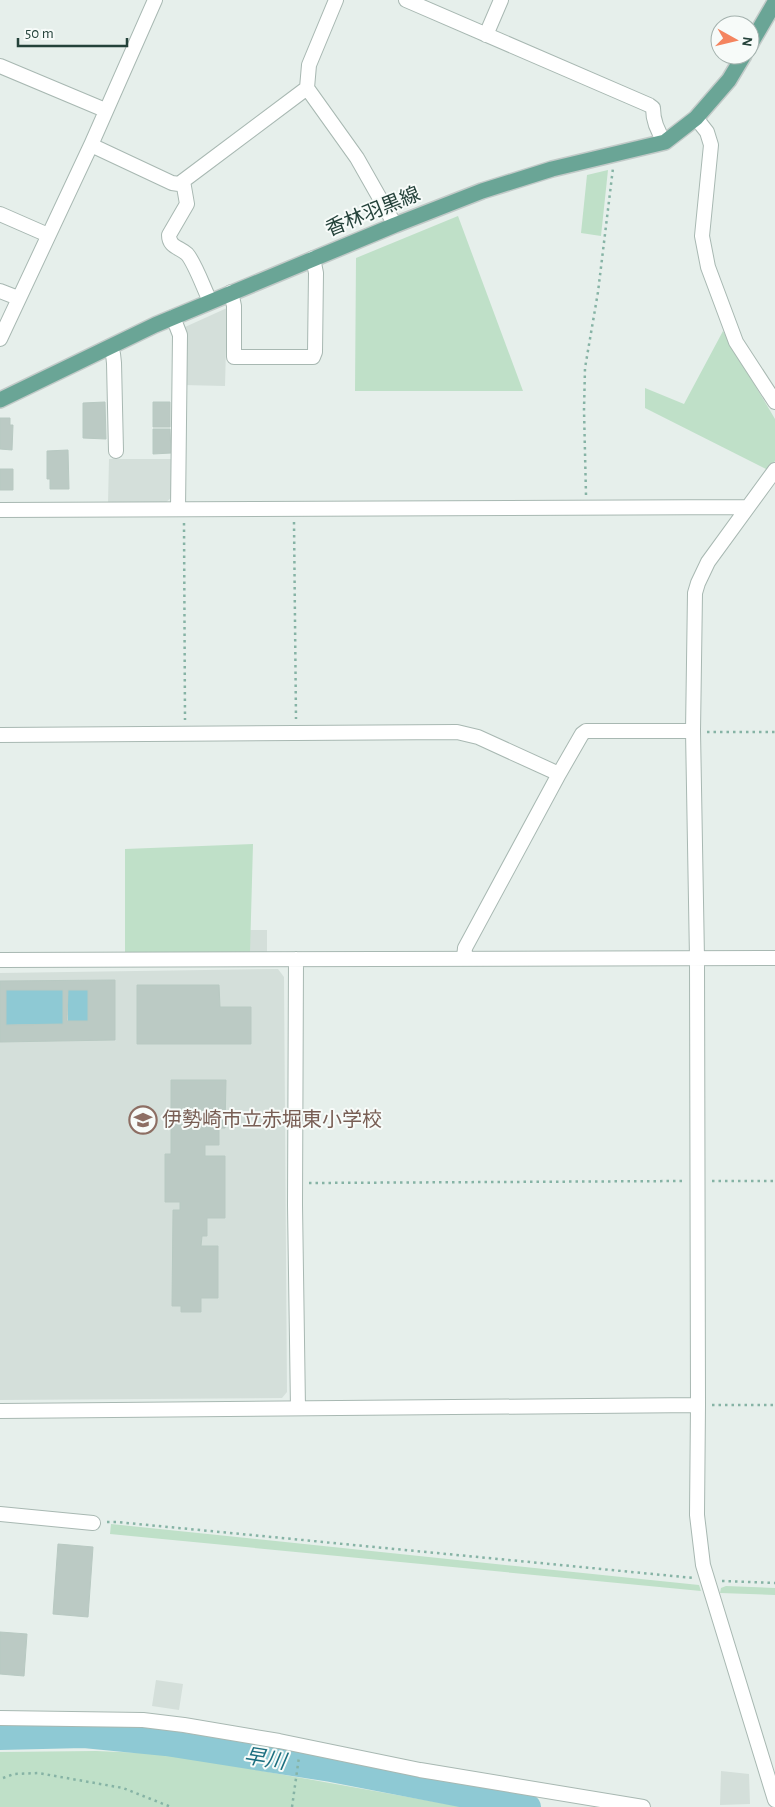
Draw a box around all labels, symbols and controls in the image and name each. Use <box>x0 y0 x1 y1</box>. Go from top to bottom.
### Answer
scale bar <box>18 15 126 47</box>
north arrow <box>710 15 760 65</box>
text: 50 m <box>25 26 54 41</box>
text: N <box>739 36 754 47</box>
street label: 香林羽黒線 <box>322 182 423 240</box>
school or university icon: 伊勢崎市立赤堀東小学校 <box>128 1105 158 1135</box>
place label: 伊勢崎市立赤堀東小学校 <box>162 1108 382 1130</box>
water label: 早川 <box>243 1745 289 1773</box>

